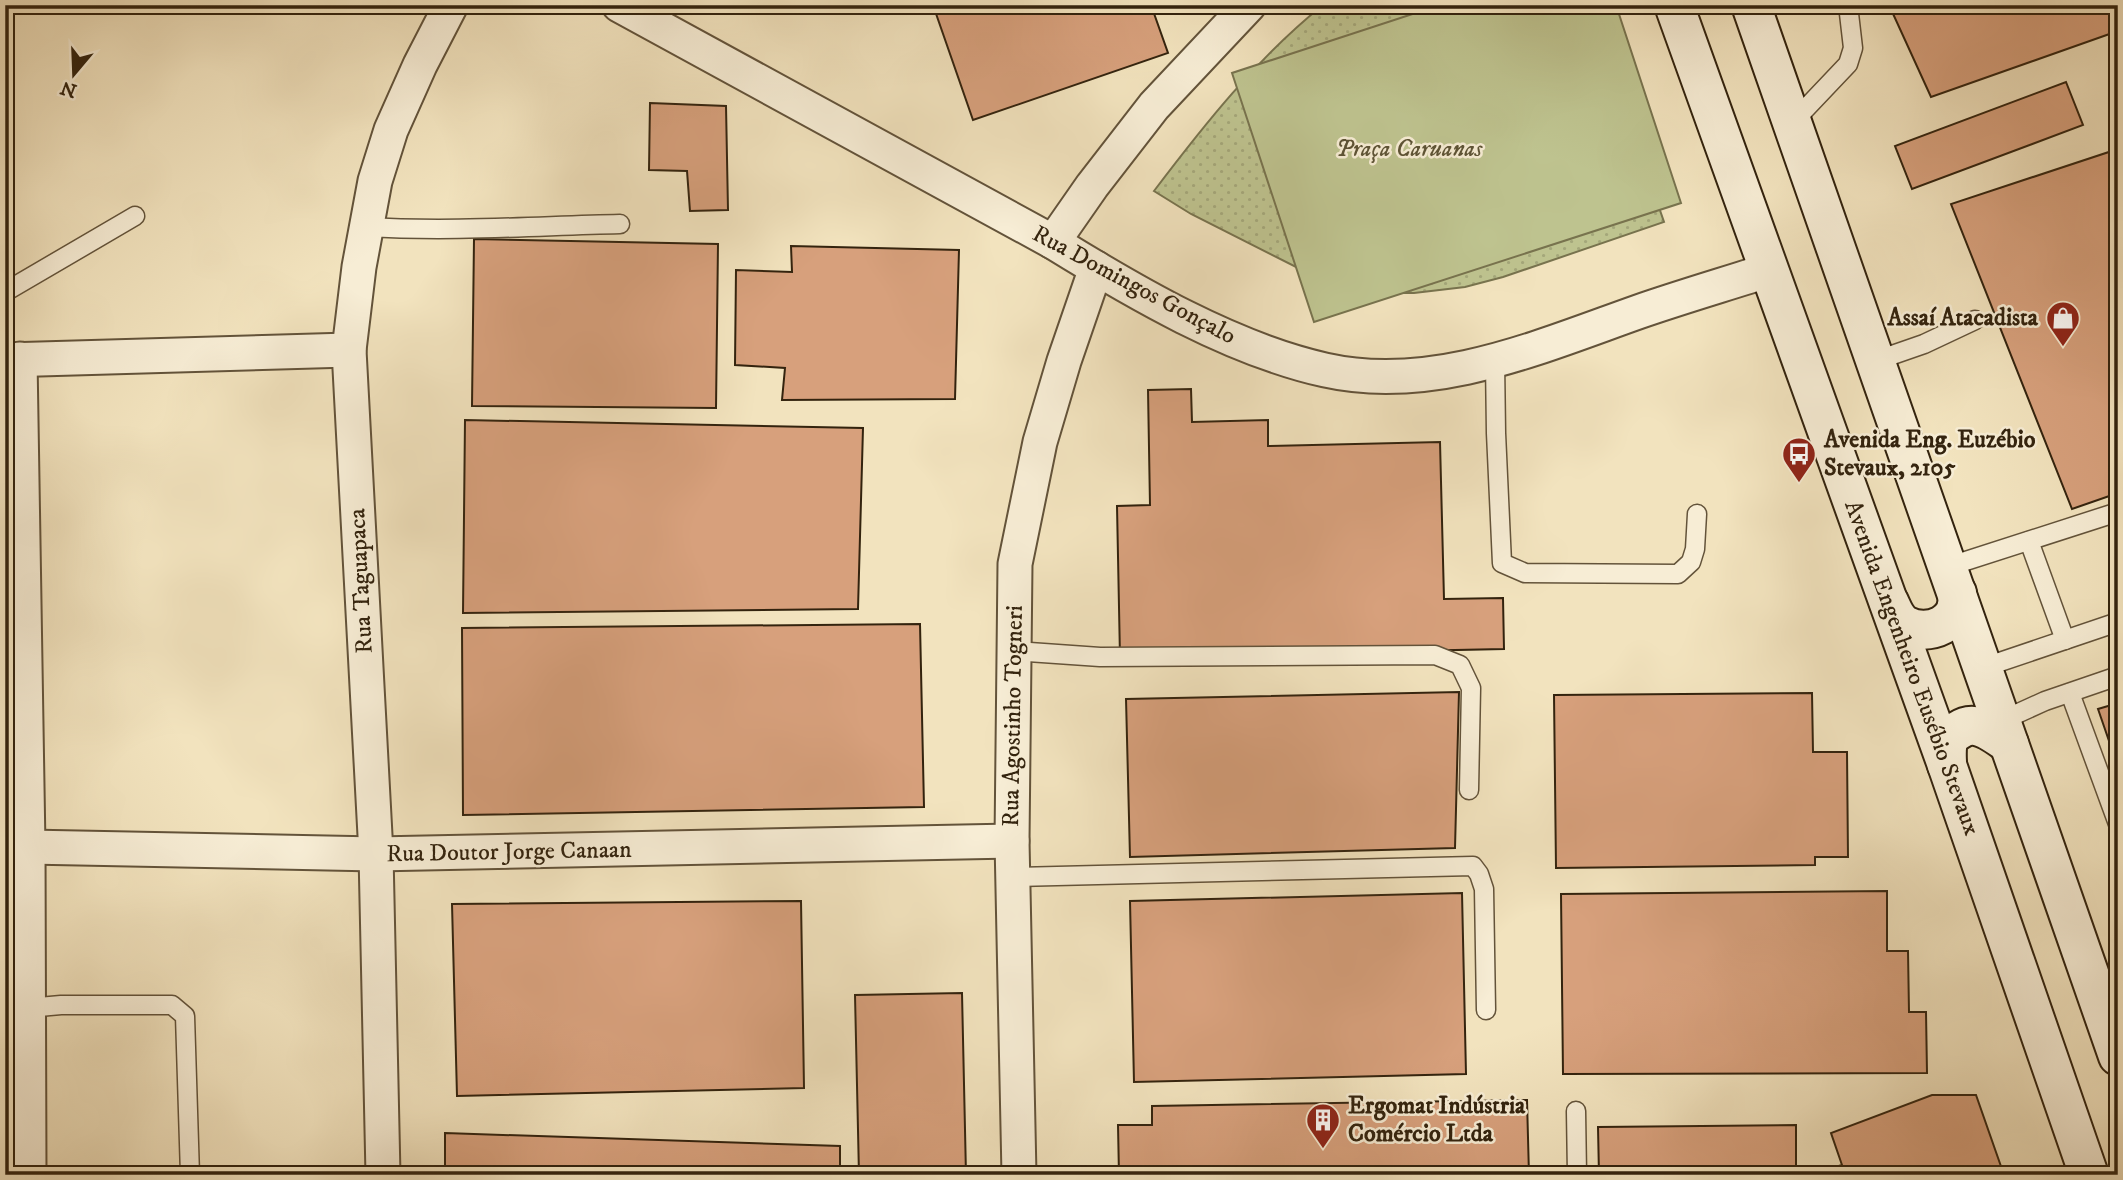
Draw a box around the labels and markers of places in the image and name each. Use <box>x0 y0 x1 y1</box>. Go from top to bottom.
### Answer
shop icon: Assaí Atacadista <box>2044 299 2082 348</box>
place label: Assaí Atacadista <box>1886 303 2039 333</box>
place label: Avenida Eng. Euzébio Stevaux, 2105 <box>1823 425 2036 483</box>
bus stop icon: Avenida Eng. Euzébio Stevaux, 2105 <box>1780 435 1818 484</box>
place label: Ergomat Indústria Comércio Ltda <box>1348 1091 1526 1149</box>
building icon: Ergomat Indústria Comércio Ltda <box>1304 1101 1342 1150</box>

